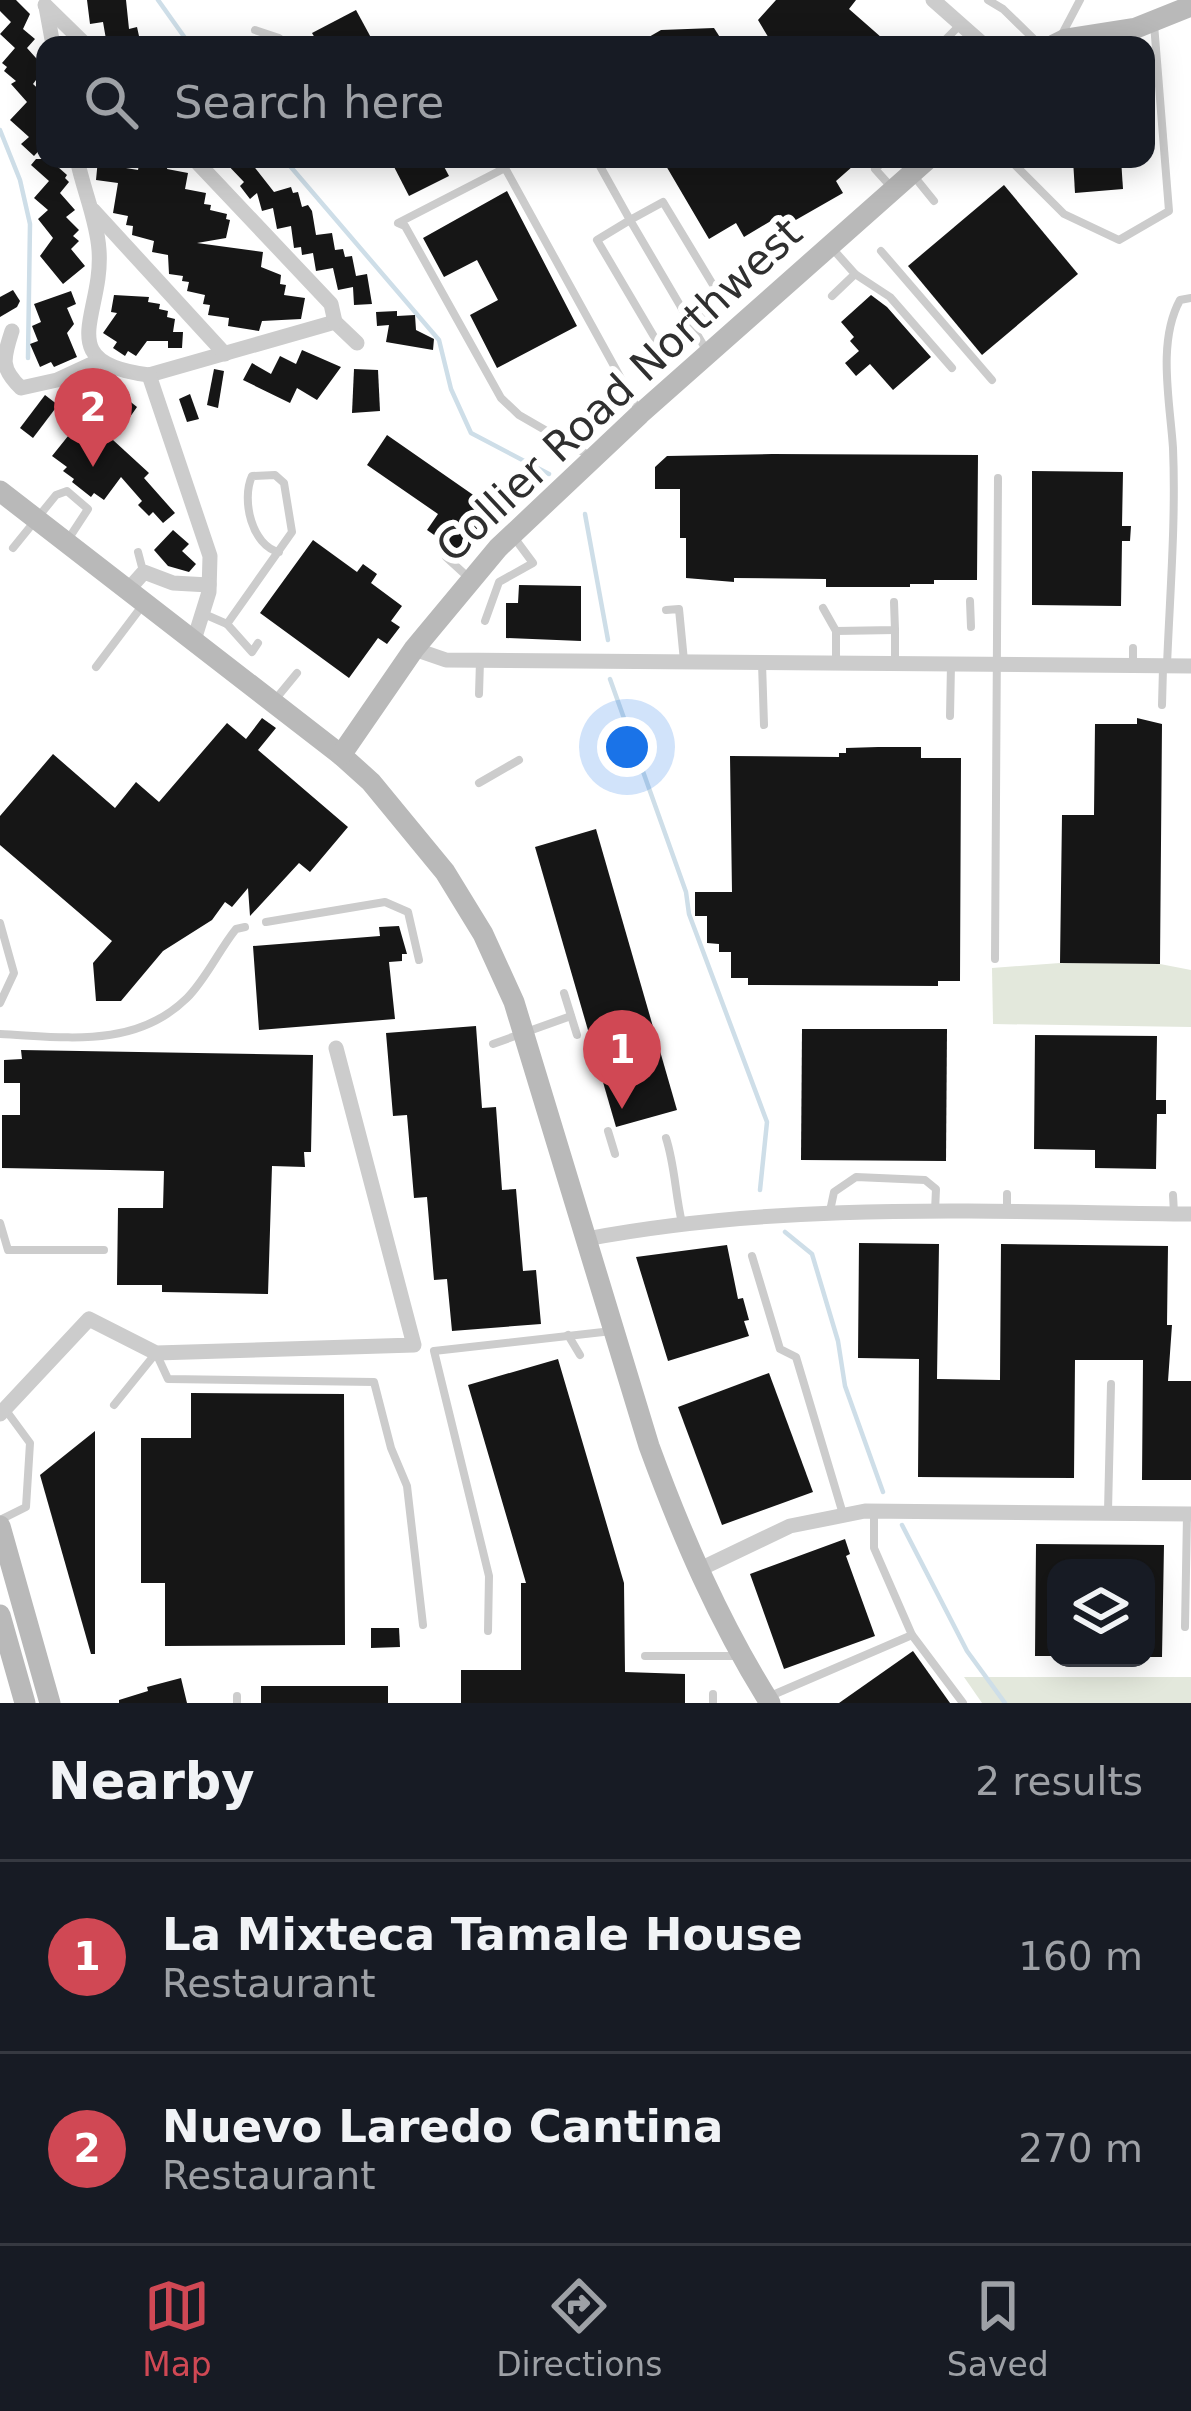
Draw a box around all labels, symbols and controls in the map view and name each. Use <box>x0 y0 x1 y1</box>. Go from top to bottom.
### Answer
search box <box>36 36 1155 168</box>
icon: search <box>78 69 144 135</box>
text: Search here <box>174 76 444 129</box>
street label: Collier Road Northwest <box>426 208 812 572</box>
pin: 2 <box>54 368 132 467</box>
your location <box>597 717 657 777</box>
pin: 1 <box>583 1010 661 1109</box>
map controls <box>1047 1559 1155 1667</box>
button: layers <box>1047 1559 1155 1667</box>
text: Nearby <box>48 1752 255 1811</box>
text: 2 results <box>975 1759 1143 1804</box>
text: La Mixteca Tamale House <box>162 1908 803 1961</box>
text: 1 <box>73 1934 101 1979</box>
text: 160 m <box>1018 1934 1143 1979</box>
text: Restaurant <box>162 1961 376 2006</box>
text: Nuevo Laredo Cantina <box>162 2100 723 2153</box>
text: 2 <box>73 2126 101 2171</box>
text: 270 m <box>1018 2126 1143 2171</box>
text: Restaurant <box>162 2153 376 2198</box>
tab: Map <box>142 2273 212 2384</box>
tab: Directions <box>496 2273 662 2384</box>
tab: Saved <box>947 2273 1049 2384</box>

